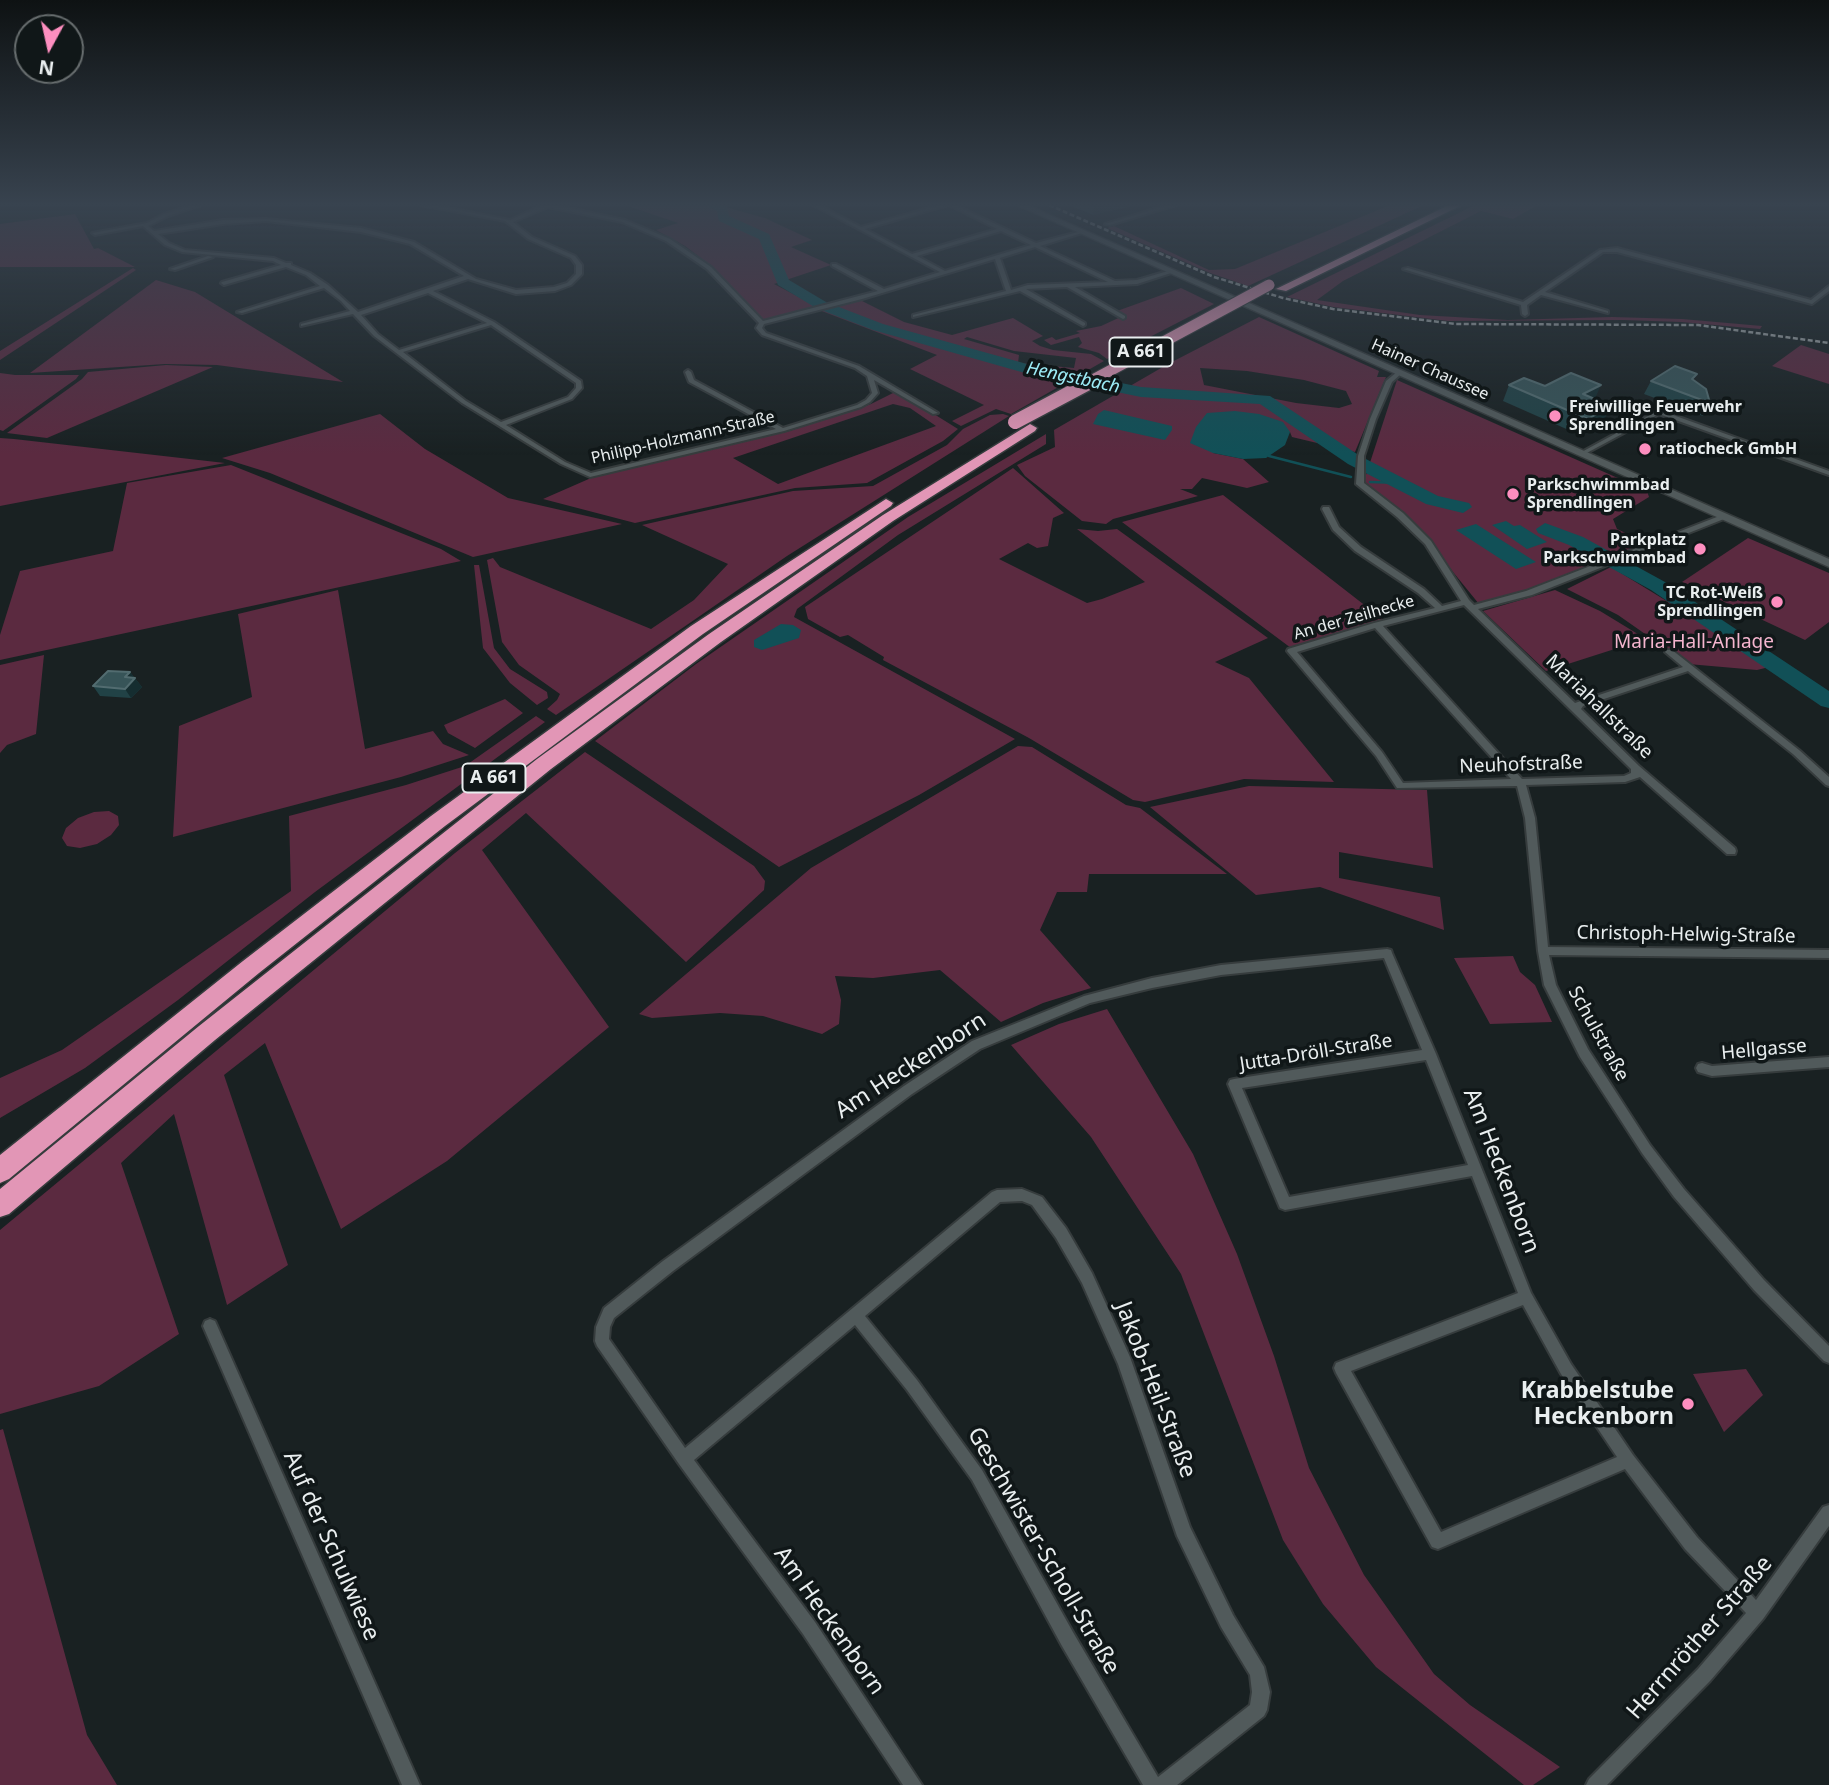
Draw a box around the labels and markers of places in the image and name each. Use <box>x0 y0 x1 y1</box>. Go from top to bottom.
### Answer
place label: Freiwillige Feuerwehr Sprendlingen <box>1569 397 1742 435</box>
marker: Freiwillige Feuerwehr Sprendlingen <box>1547 408 1563 424</box>
place label: ratiocheck GmbH <box>1659 439 1797 459</box>
marker: ratiocheck GmbH <box>1637 441 1653 457</box>
place label: Parkschwimmbad Sprendlingen <box>1527 475 1670 513</box>
marker: Parkschwimmbad Sprendlingen <box>1505 486 1521 502</box>
place label: Parkplatz Parkschwimmbad <box>1543 530 1686 568</box>
marker: Parkplatz Parkschwimmbad <box>1692 541 1708 557</box>
place label: TC Rot-Weiß Sprendlingen <box>1657 583 1763 621</box>
marker: TC Rot-Weiß Sprendlingen <box>1769 594 1785 610</box>
place label: Krabbelstube Heckenborn <box>1521 1377 1674 1431</box>
marker: Krabbelstube Heckenborn <box>1680 1396 1696 1412</box>

